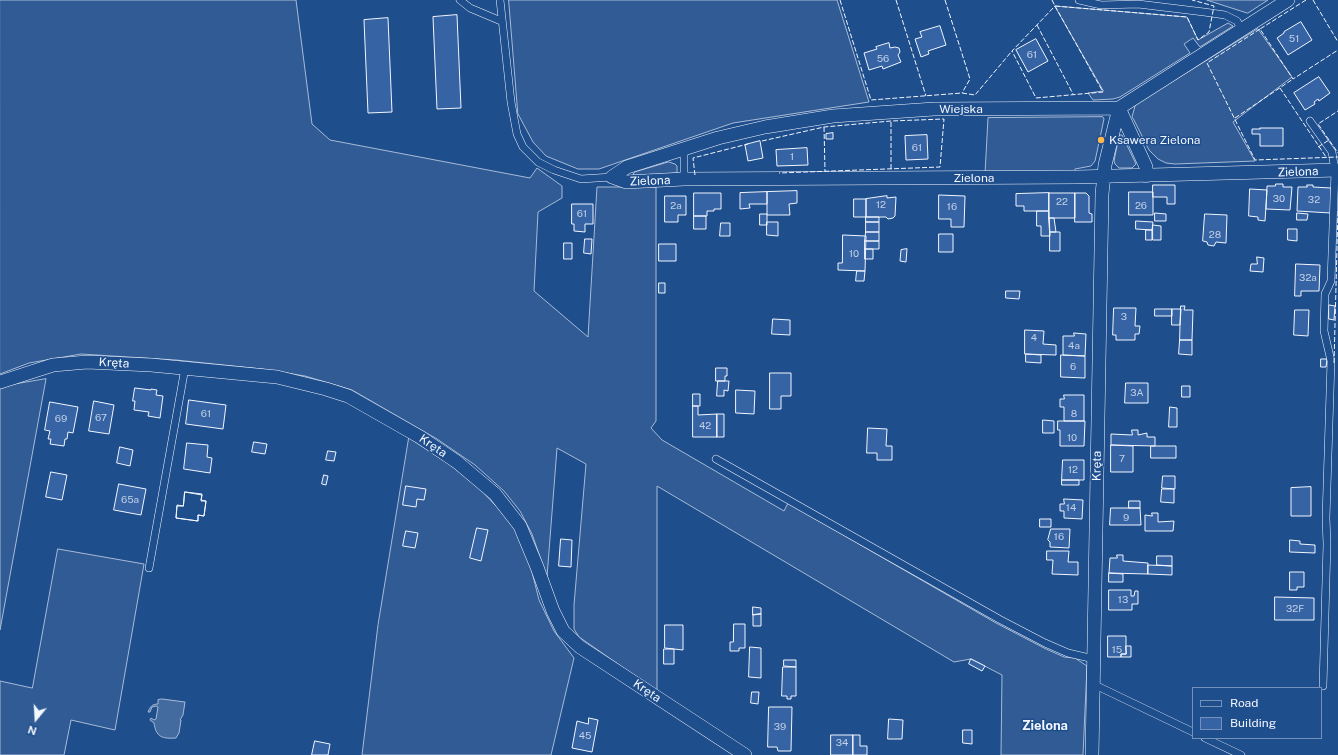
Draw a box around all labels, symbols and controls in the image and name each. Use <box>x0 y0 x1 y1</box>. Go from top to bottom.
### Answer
house number: 51 <box>1289 33 1299 45</box>
house number: 61 <box>1027 49 1037 61</box>
house number: 56 <box>877 53 889 65</box>
street label: Wiejska <box>939 102 983 116</box>
place label: Ksawera Zielona <box>1109 133 1200 147</box>
marker: Ksawera Zielona <box>1096 135 1106 145</box>
house number: 61 <box>912 142 922 154</box>
house number: 1 <box>790 151 794 163</box>
street label: Zielona <box>1277 164 1319 180</box>
street label: Zielona <box>954 171 994 185</box>
street label: Zielona <box>629 173 671 189</box>
house number: 30 <box>1273 193 1285 205</box>
house number: 32 <box>1308 194 1320 206</box>
house number: 22 <box>1056 196 1068 208</box>
house number: 12 <box>876 199 886 211</box>
house number: 2a <box>670 200 682 212</box>
house number: 26 <box>1135 200 1147 212</box>
house number: 16 <box>947 201 957 213</box>
house number: 61 <box>577 208 587 220</box>
house number: 28 <box>1209 229 1221 241</box>
house number: 10 <box>849 248 859 260</box>
house number: 32a <box>1299 272 1317 284</box>
house number: 3 <box>1121 311 1127 323</box>
house number: 4 <box>1031 332 1037 344</box>
house number: 4a <box>1068 340 1080 352</box>
street label: Kręta <box>98 355 130 371</box>
house number: 6 <box>1070 361 1076 373</box>
house number: 3A <box>1130 387 1144 399</box>
house number: 61 <box>201 408 211 420</box>
house number: 8 <box>1071 408 1077 420</box>
house number: 67 <box>95 412 107 424</box>
house number: 69 <box>55 413 67 425</box>
house number: 42 <box>699 420 711 432</box>
street label: Kręta <box>416 431 450 461</box>
house number: 10 <box>1067 432 1077 444</box>
street label: Kręta <box>1090 451 1104 481</box>
house number: 7 <box>1119 453 1125 465</box>
house number: 12 <box>1068 464 1078 476</box>
house number: 65a <box>121 494 139 506</box>
house number: 14 <box>1066 502 1076 514</box>
house number: 9 <box>1123 512 1129 524</box>
house number: 16 <box>1054 531 1064 543</box>
house number: 13 <box>1118 594 1128 606</box>
house number: 32F <box>1286 603 1304 615</box>
house number: 15 <box>1112 644 1122 656</box>
street label: Kręta <box>630 676 664 706</box>
legend <box>1192 687 1322 739</box>
text: Road <box>1230 696 1258 710</box>
north arrow <box>16 699 56 739</box>
text: Building <box>1230 716 1276 730</box>
district label: Zielona <box>1022 718 1068 734</box>
house number: 39 <box>774 721 786 733</box>
text: N <box>26 723 38 737</box>
house number: 45 <box>579 730 591 742</box>
house number: 34 <box>836 737 848 749</box>

